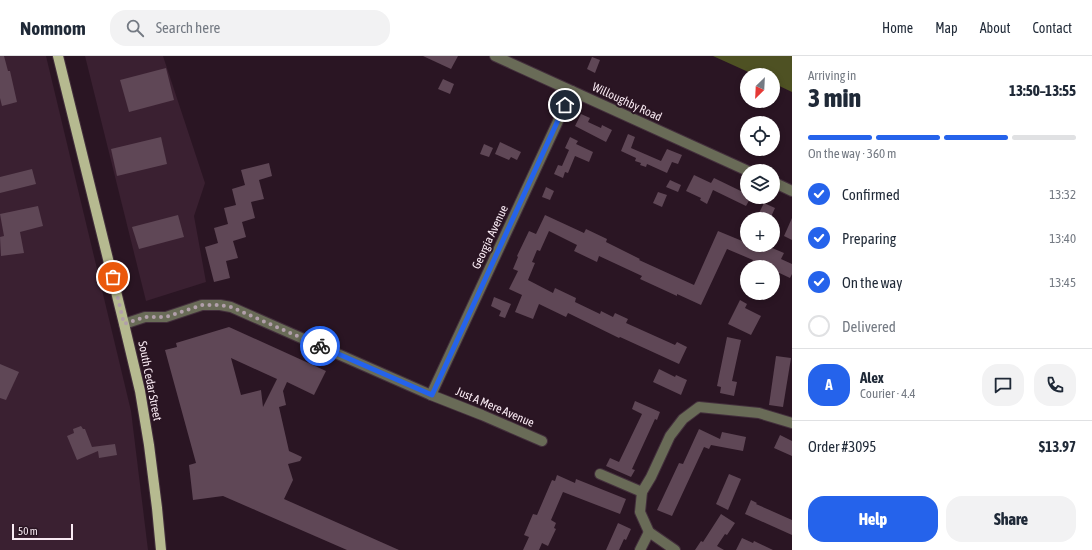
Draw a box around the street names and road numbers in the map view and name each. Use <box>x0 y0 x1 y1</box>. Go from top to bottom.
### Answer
street label: Willoughby Road <box>590 80 664 124</box>
street label: Georgia Avenue <box>469 203 511 271</box>
street label: South Cedar Street <box>135 340 165 423</box>
street label: Just A Mere Avenue <box>454 384 536 430</box>

